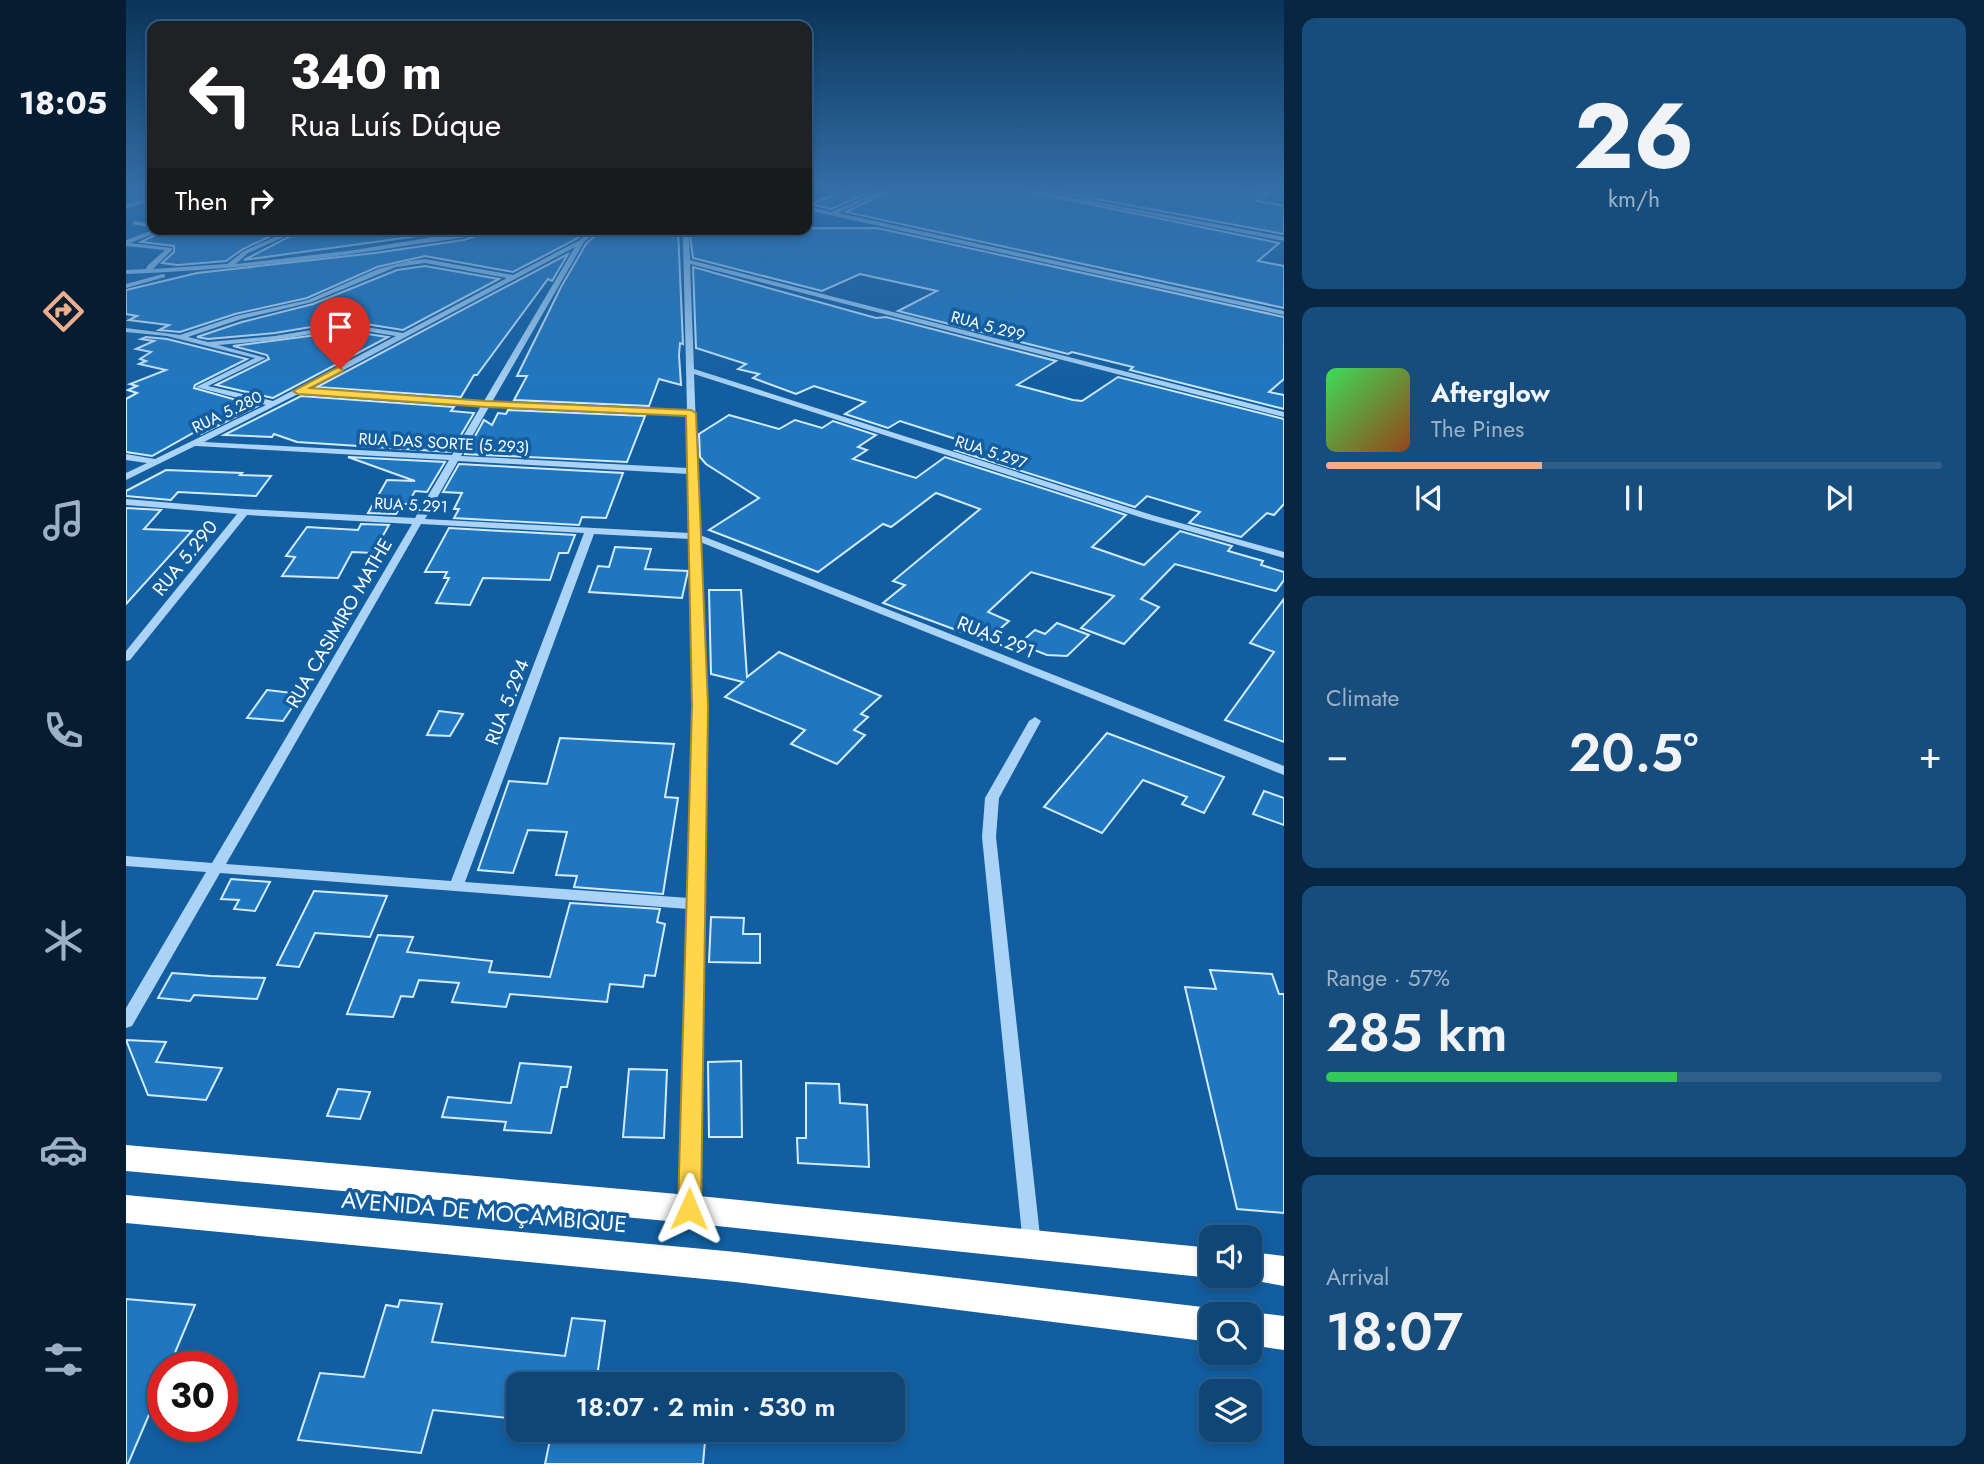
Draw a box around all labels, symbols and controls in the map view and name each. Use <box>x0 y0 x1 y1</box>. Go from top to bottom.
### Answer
text: 340 m <box>290 37 442 107</box>
icon: left <box>175 49 266 140</box>
text: 26 <box>1574 71 1694 202</box>
text: 18:05 <box>19 80 107 126</box>
text: Rua Luís Dúque <box>290 102 501 148</box>
text: Then <box>175 182 228 220</box>
icon: right <box>242 182 280 220</box>
text: km/h <box>1608 182 1660 216</box>
icon: directions <box>39 287 88 336</box>
pin <box>310 297 370 369</box>
street label: RUA 5.299 <box>948 305 1028 347</box>
icon: arrive <box>321 308 359 346</box>
text: Afterglow <box>1431 374 1550 412</box>
street label: RUA 5.280 <box>188 385 266 439</box>
text: The Pines <box>1431 412 1524 446</box>
street label: RUA DAS SORTE (5.293) <box>358 427 530 459</box>
street label: RUA 5.297 <box>952 430 1031 475</box>
icon: previous <box>1410 479 1448 517</box>
icon: pause <box>1615 479 1653 517</box>
icon: next <box>1820 479 1858 517</box>
street label: RUA 5.291 <box>374 492 448 518</box>
icon: music <box>39 496 88 545</box>
street label: RUA 5.290 <box>146 514 224 602</box>
street label: RUA CASIMIRO MATHE <box>279 533 399 713</box>
street label: RUA5.291 <box>953 609 1039 665</box>
street label: RUA 5.294 <box>478 655 536 749</box>
text: Climate <box>1326 681 1399 715</box>
icon: phone <box>39 706 88 755</box>
text: 20.5° <box>1569 715 1698 791</box>
text: − <box>1326 727 1348 782</box>
text: + <box>1919 727 1942 782</box>
icon: climate <box>39 916 88 965</box>
text: Range · 57% <box>1326 961 1450 995</box>
text: 285 km <box>1326 995 1508 1071</box>
icon: car <box>39 1125 88 1174</box>
position arrow <box>652 1172 726 1246</box>
street label: AVENIDA DE MOÇAMBIQUE <box>340 1183 628 1241</box>
map controls <box>1199 1225 1262 1442</box>
button: sound <box>1199 1225 1262 1288</box>
text: Arrival <box>1326 1260 1389 1294</box>
text: 18:07 <box>1326 1294 1463 1370</box>
button: search <box>1199 1302 1262 1365</box>
icon: filters <box>39 1335 88 1384</box>
speed limit sign: 30 <box>147 1351 238 1442</box>
button: layers <box>1199 1379 1262 1442</box>
text: 18:07 · 2 min · 530 m <box>576 1388 835 1426</box>

